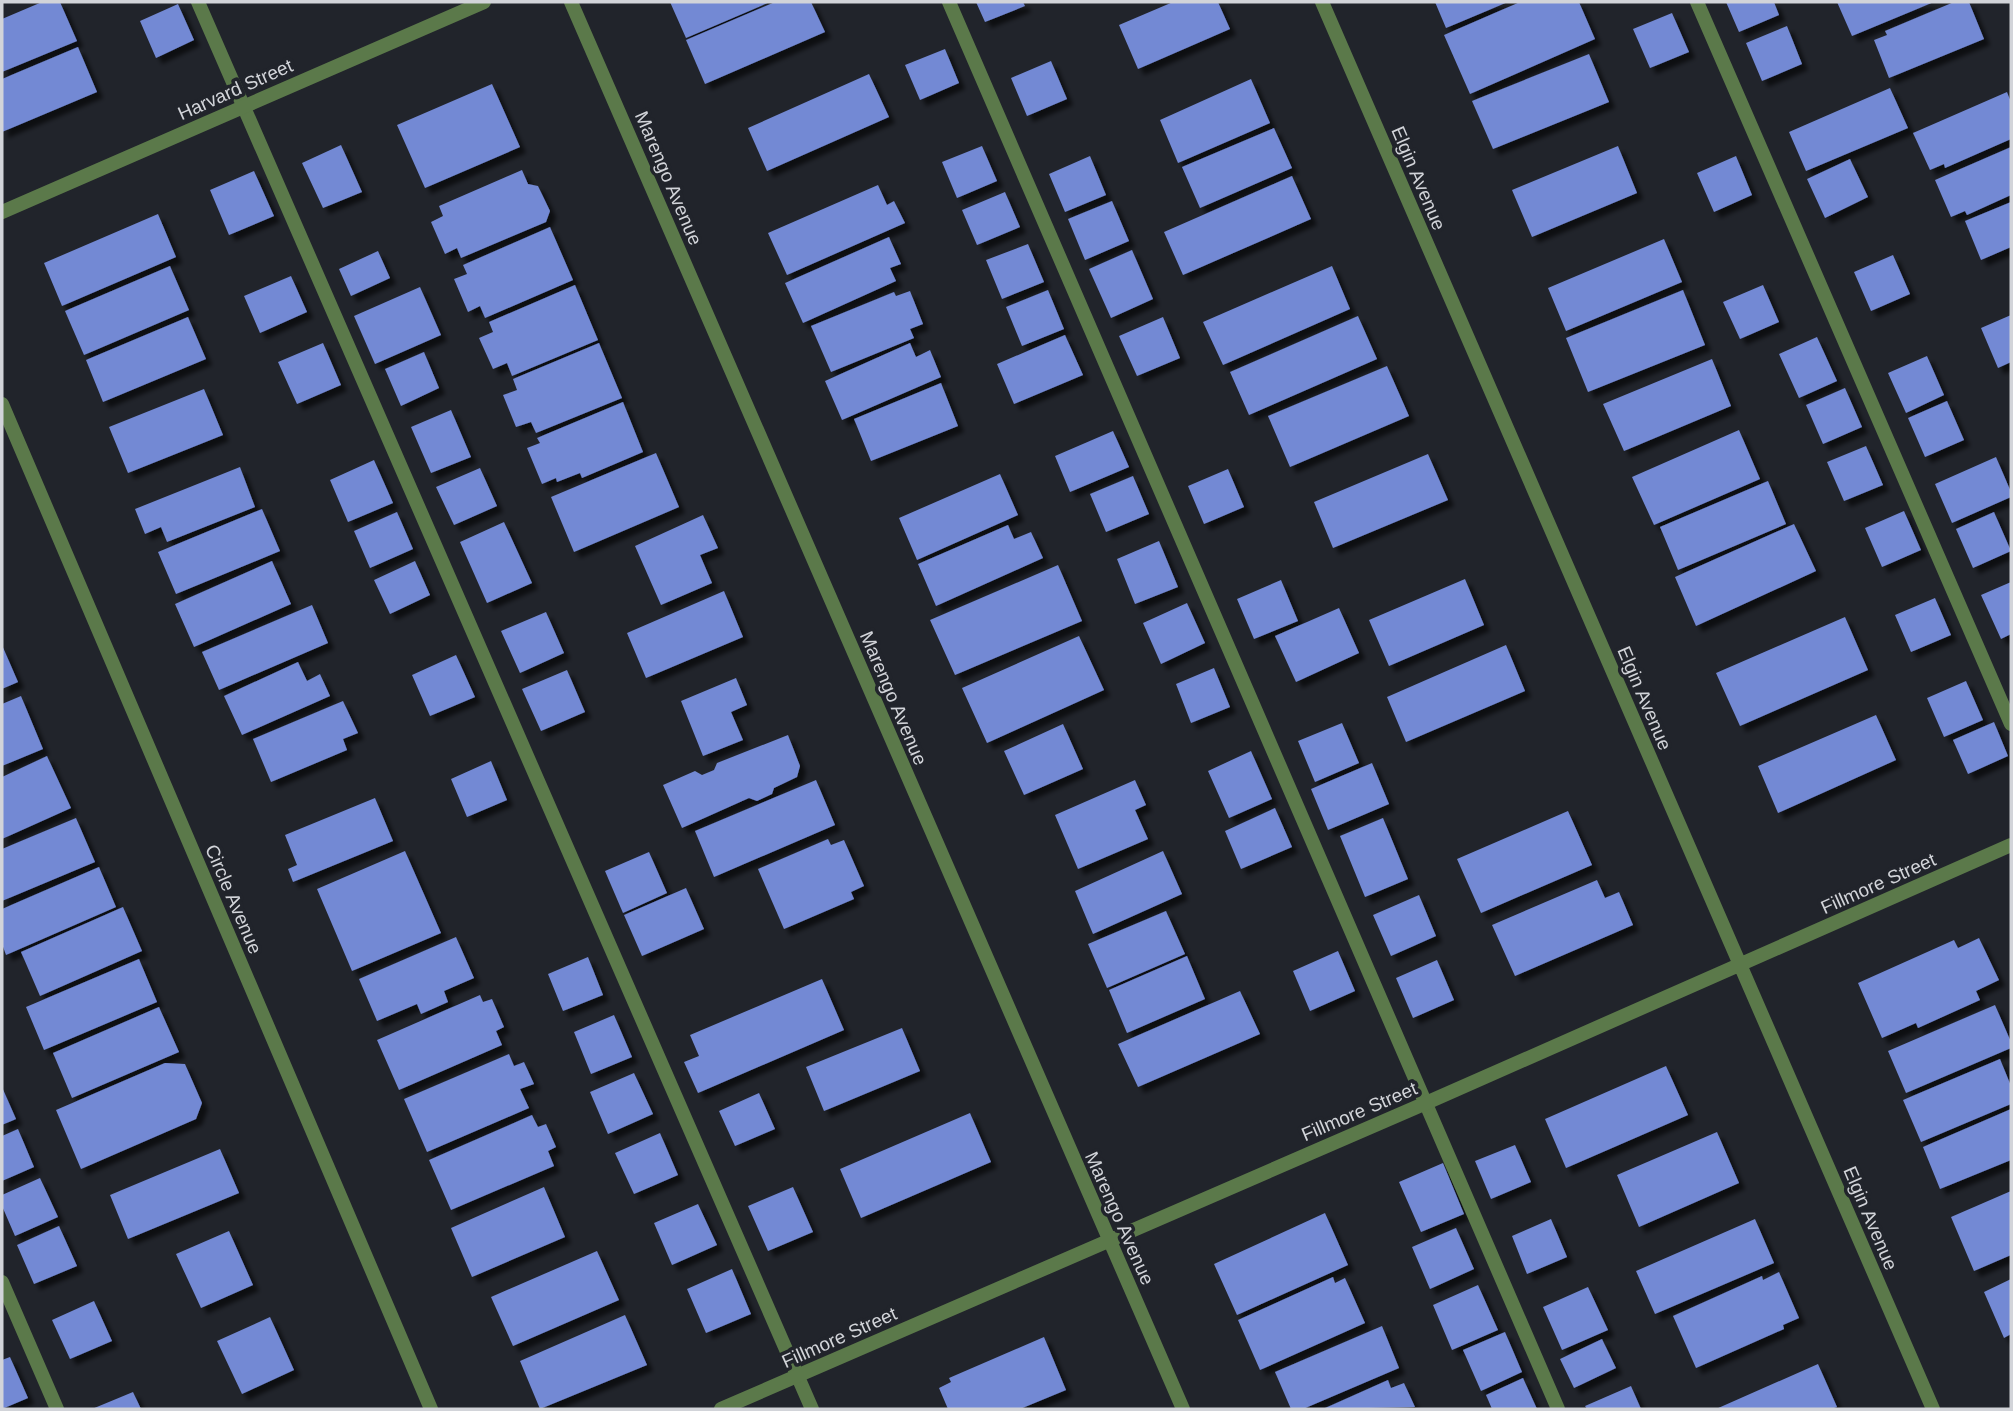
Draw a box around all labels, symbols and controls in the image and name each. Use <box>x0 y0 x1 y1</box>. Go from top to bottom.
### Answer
street label: Harvard Street <box>174 54 297 124</box>
street label: Marengo Avenue <box>631 108 706 248</box>
street label: Elgin Avenue <box>1387 123 1450 233</box>
street label: Marengo Avenue <box>856 628 931 768</box>
street label: Elgin Avenue <box>1613 643 1676 753</box>
street label: Circle Avenue <box>201 841 266 957</box>
street label: Fillmore Street <box>1818 848 1940 918</box>
street label: Fillmore Street <box>1298 1077 1421 1145</box>
street label: Marengo Avenue <box>1081 1148 1158 1288</box>
street label: Elgin Avenue <box>1839 1163 1902 1273</box>
street label: Fillmore Street <box>779 1302 901 1372</box>

